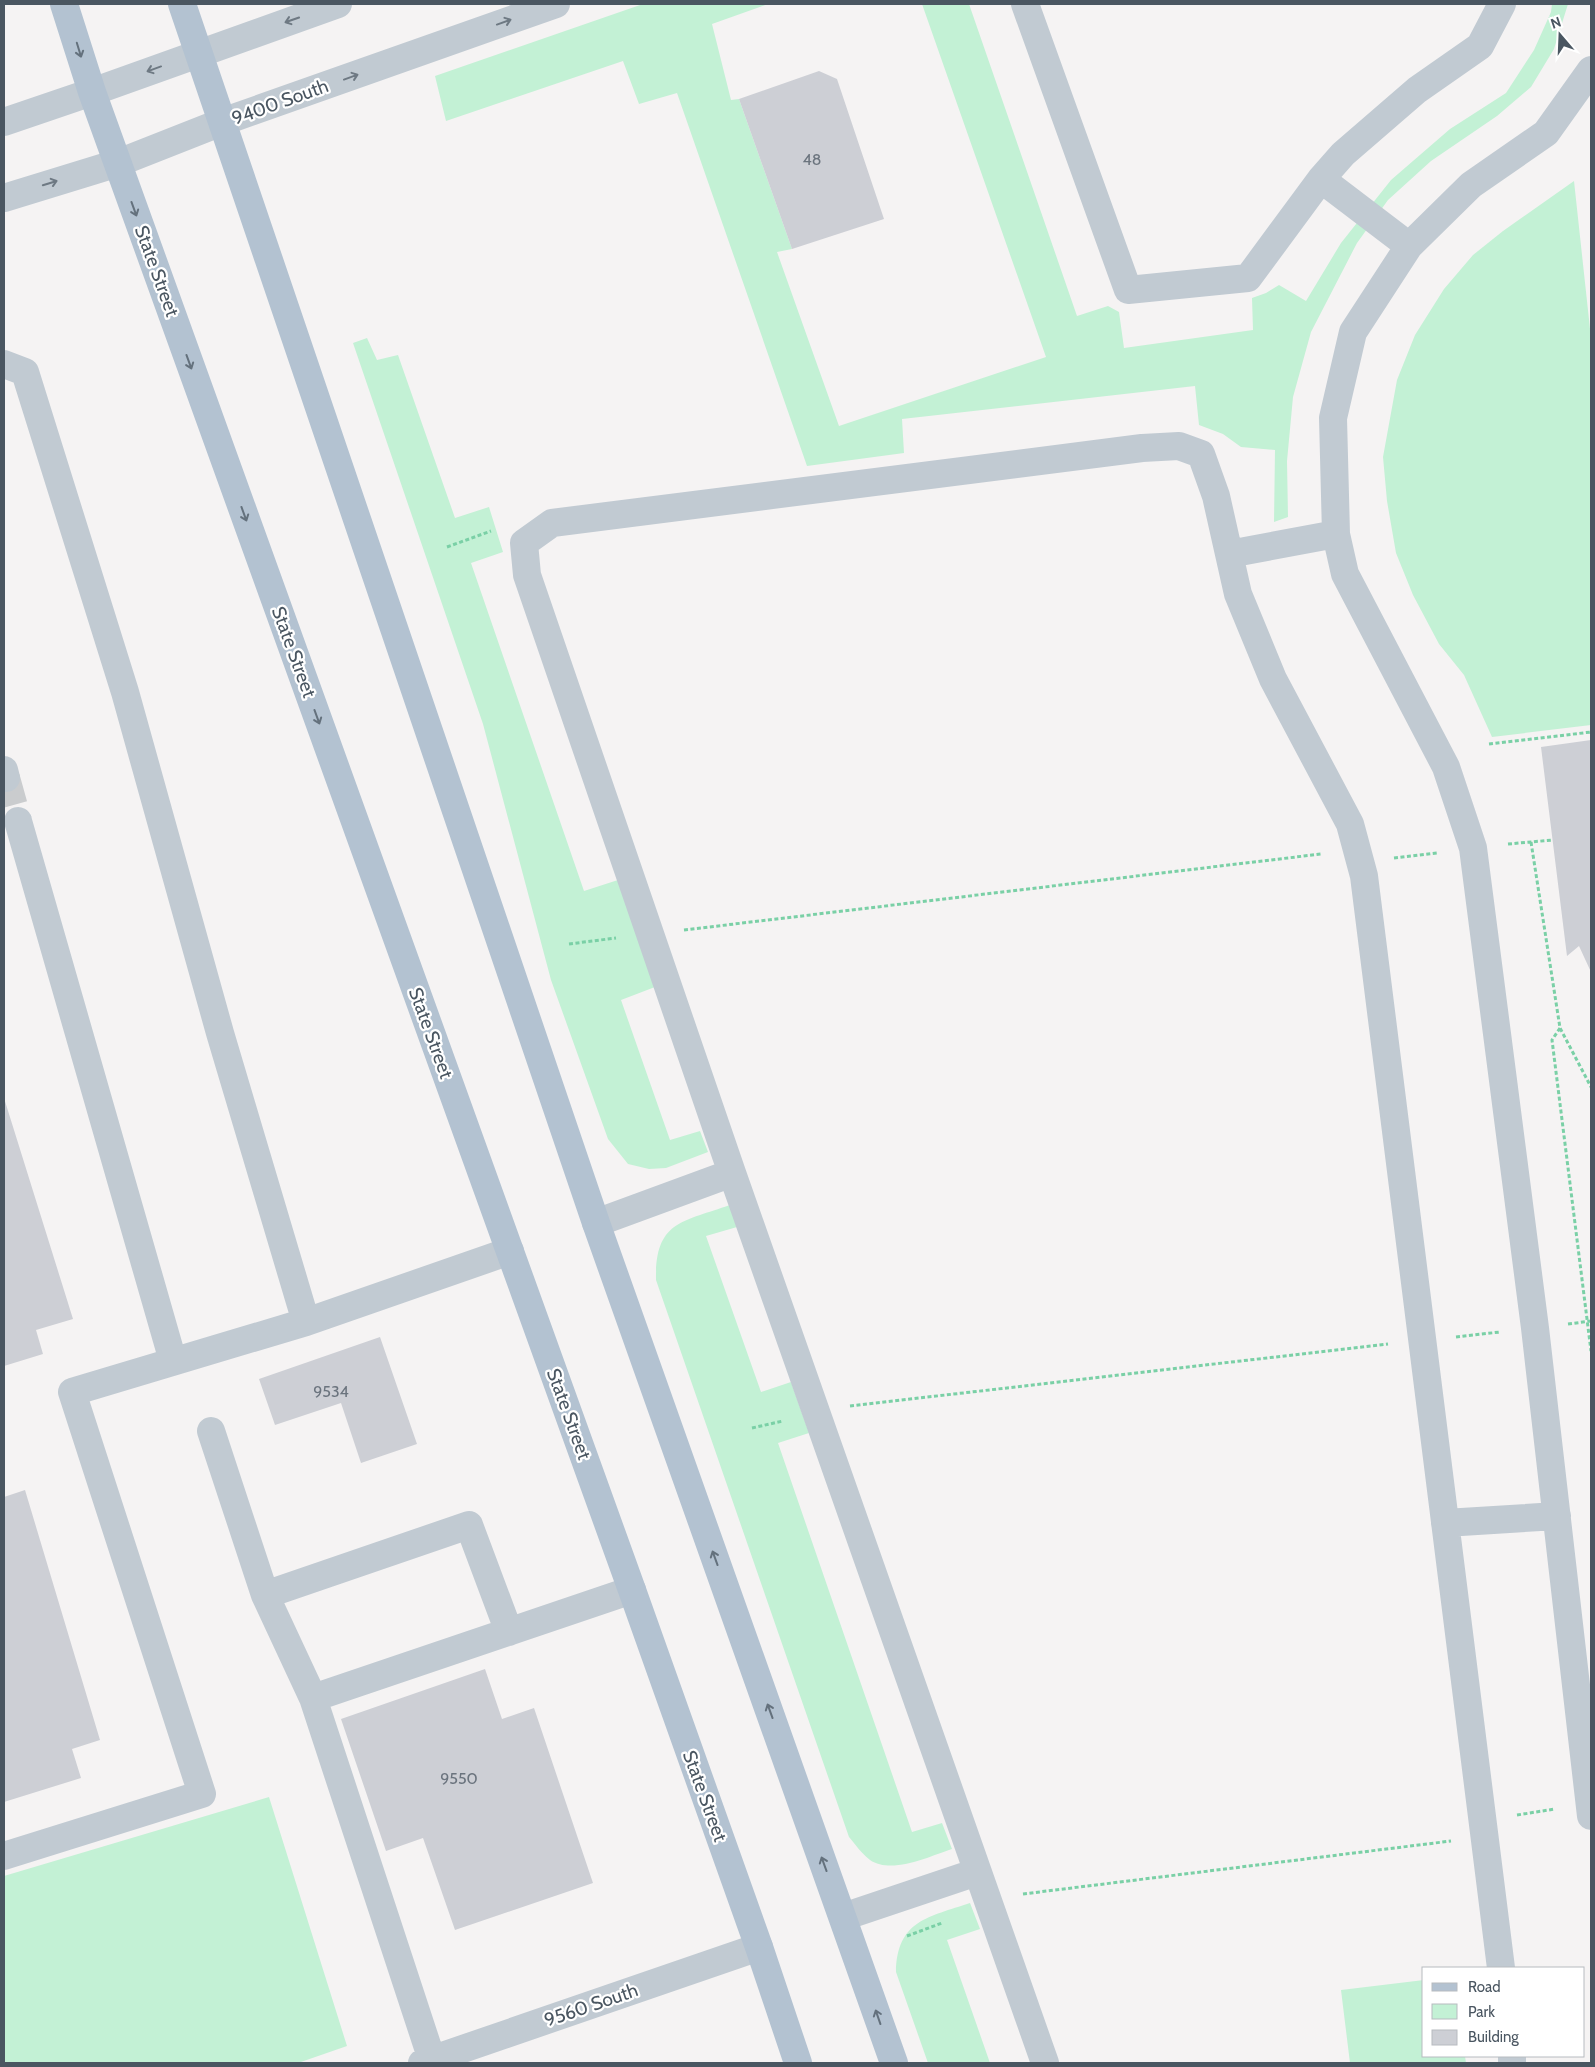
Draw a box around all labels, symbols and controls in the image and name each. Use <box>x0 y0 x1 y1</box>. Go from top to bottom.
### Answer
north arrow <box>1535 10 1585 60</box>
text: N <box>1548 13 1563 33</box>
one-way arrow <box>284 16 300 25</box>
one-way arrow <box>495 17 511 27</box>
one-way arrow <box>74 42 84 58</box>
one-way arrow <box>147 65 162 74</box>
one-way arrow <box>342 72 358 81</box>
street label: 9400 South <box>229 74 331 130</box>
house number: 48 <box>803 150 821 169</box>
one-way arrow <box>42 178 58 188</box>
one-way arrow <box>130 200 139 216</box>
street label: State Street <box>130 222 184 320</box>
one-way arrow <box>185 353 194 369</box>
one-way arrow <box>240 506 249 522</box>
street label: State Street <box>267 603 321 701</box>
one-way arrow <box>313 708 322 724</box>
street label: State Street <box>404 984 458 1082</box>
street label: State Street <box>542 1365 596 1463</box>
house number: 9534 <box>313 1382 349 1401</box>
one-way arrow <box>710 1550 719 1566</box>
one-way arrow <box>765 1703 774 1719</box>
street label: State Street <box>678 1747 732 1845</box>
house number: 9550 <box>440 1769 478 1788</box>
one-way arrow <box>819 1856 828 1872</box>
legend <box>1422 1967 1585 2057</box>
street label: 9560 South <box>541 1978 641 2032</box>
text: Road <box>1468 1978 1501 1996</box>
text: Park <box>1468 2003 1495 2021</box>
one-way arrow <box>873 2010 882 2025</box>
text: Building <box>1468 2028 1519 2046</box>

